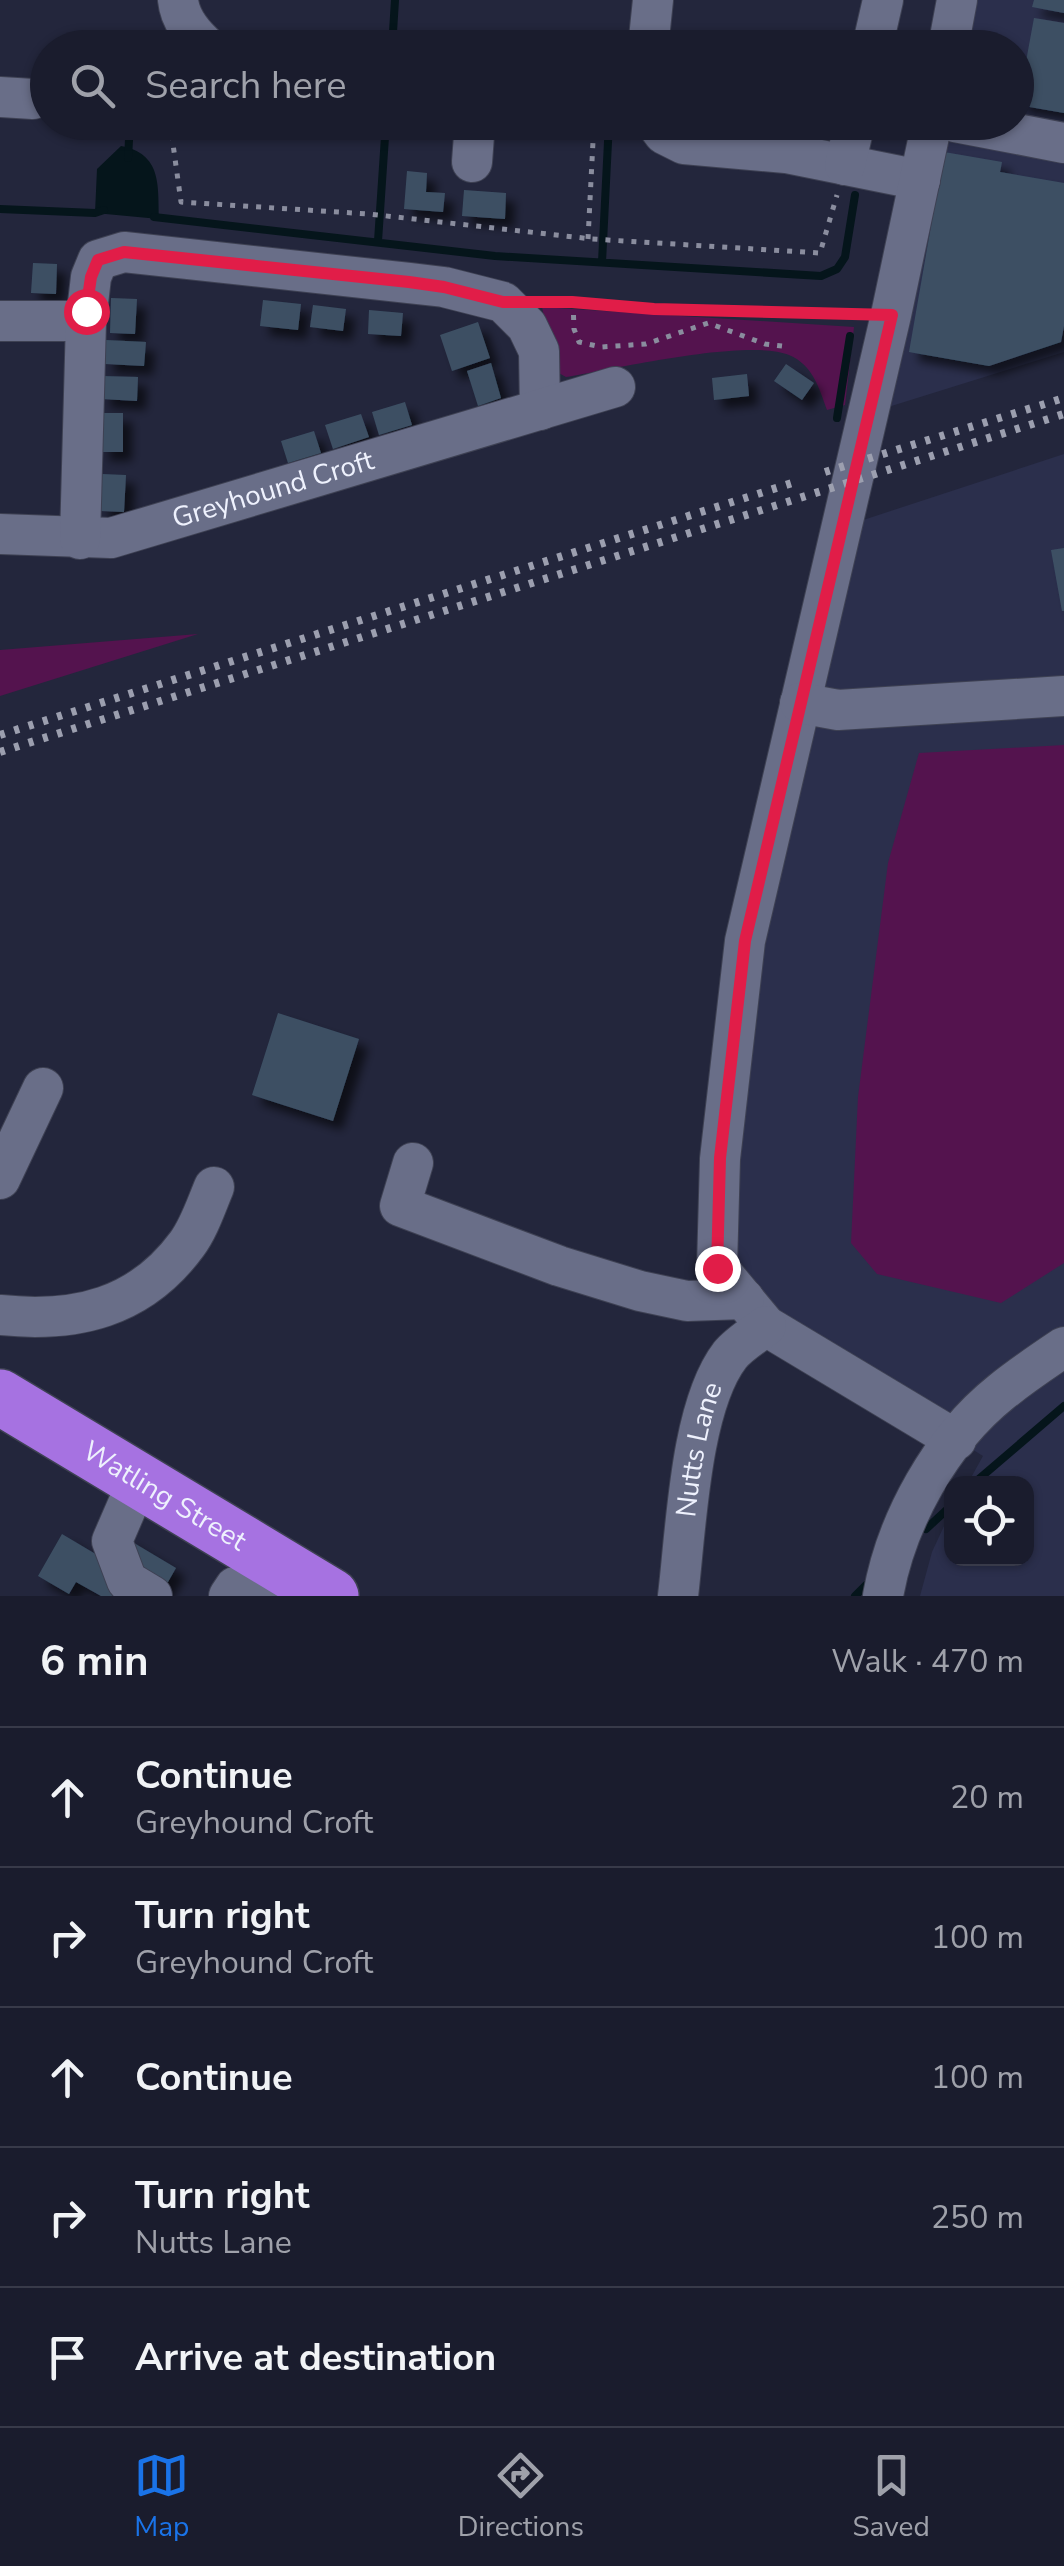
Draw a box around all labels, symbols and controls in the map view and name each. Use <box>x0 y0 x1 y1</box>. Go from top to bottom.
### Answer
search box <box>30 30 1034 140</box>
icon: search <box>65 58 120 113</box>
text: Search here <box>145 60 346 111</box>
route start <box>64 289 110 335</box>
street label: Greyhound Croft <box>167 441 378 538</box>
route end <box>695 1246 741 1292</box>
street label: Nutts Lane <box>667 1376 732 1519</box>
street label: Watling Street <box>76 1432 254 1560</box>
map controls <box>944 1476 1034 1566</box>
button: locate <box>944 1476 1034 1566</box>
text: 6 min <box>40 1633 149 1690</box>
text: Walk · 470 m <box>831 1640 1024 1683</box>
text: Continue <box>135 1750 293 1801</box>
icon: ahead <box>40 1770 95 1825</box>
text: 20 m <box>950 1776 1024 1819</box>
text: Greyhound Croft <box>135 1801 373 1844</box>
text: Turn right <box>135 1890 310 1941</box>
icon: right <box>40 1910 95 1965</box>
text: 100 m <box>931 1916 1024 1959</box>
text: Greyhound Croft <box>135 1941 373 1984</box>
icon: ahead <box>40 2050 95 2105</box>
text: Continue <box>135 2052 293 2103</box>
text: 100 m <box>931 2056 1024 2099</box>
text: Turn right <box>135 2170 310 2221</box>
icon: right <box>40 2190 95 2245</box>
text: 250 m <box>931 2196 1024 2239</box>
text: Nutts Lane <box>135 2221 292 2264</box>
icon: arrive <box>40 2330 95 2385</box>
text: Arrive at destination <box>135 2332 496 2383</box>
tab: Map <box>134 2448 189 2546</box>
tab: Directions <box>458 2448 584 2546</box>
tab: Saved <box>852 2448 930 2546</box>

